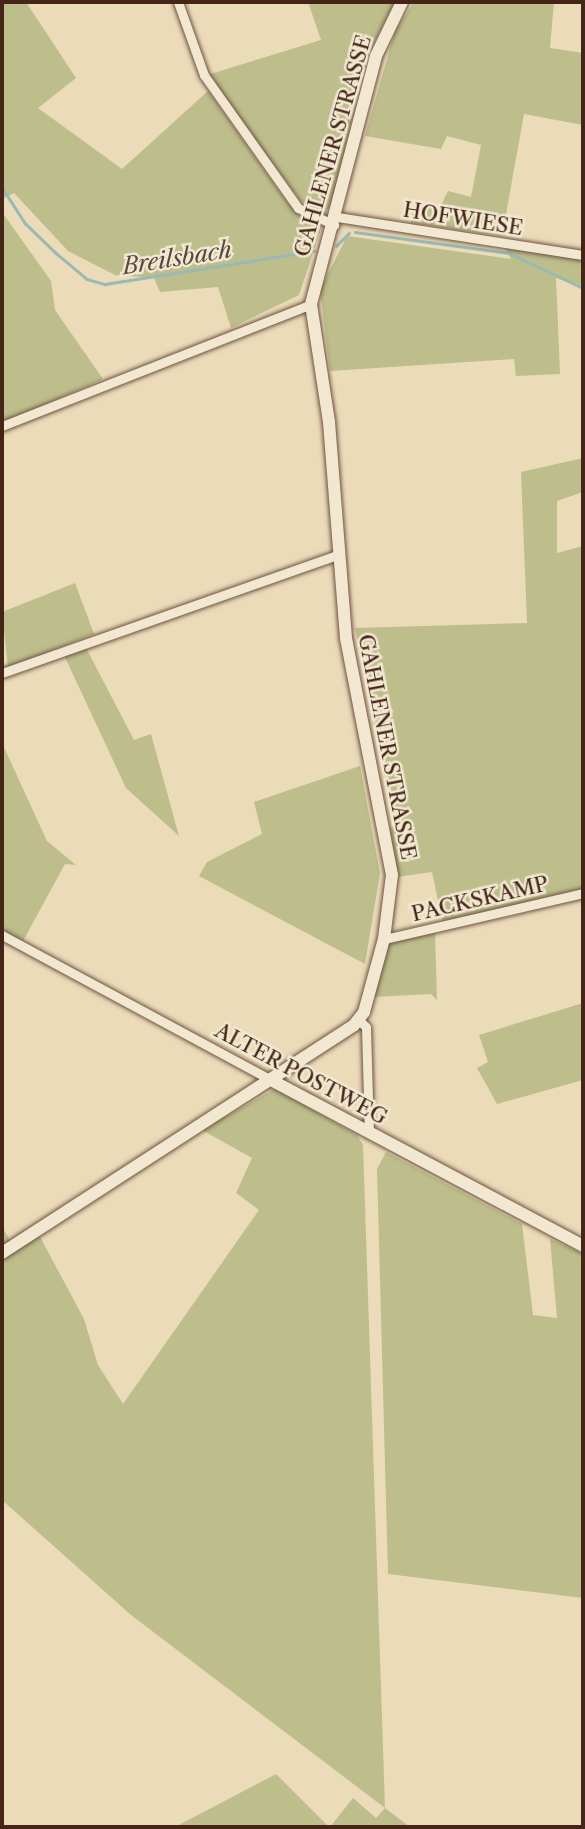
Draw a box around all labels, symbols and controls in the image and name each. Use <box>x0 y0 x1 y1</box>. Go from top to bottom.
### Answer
street label: GAHLENER STRASSE <box>289 32 377 260</box>
street label: HOFWIESE <box>401 197 525 241</box>
water label: Breilsbach <box>120 236 234 280</box>
street label: GAHLENER STRASSE <box>353 632 421 862</box>
street label: PACKSKAMP <box>409 871 551 927</box>
street label: ALTER POSTWEG <box>210 1018 392 1130</box>

